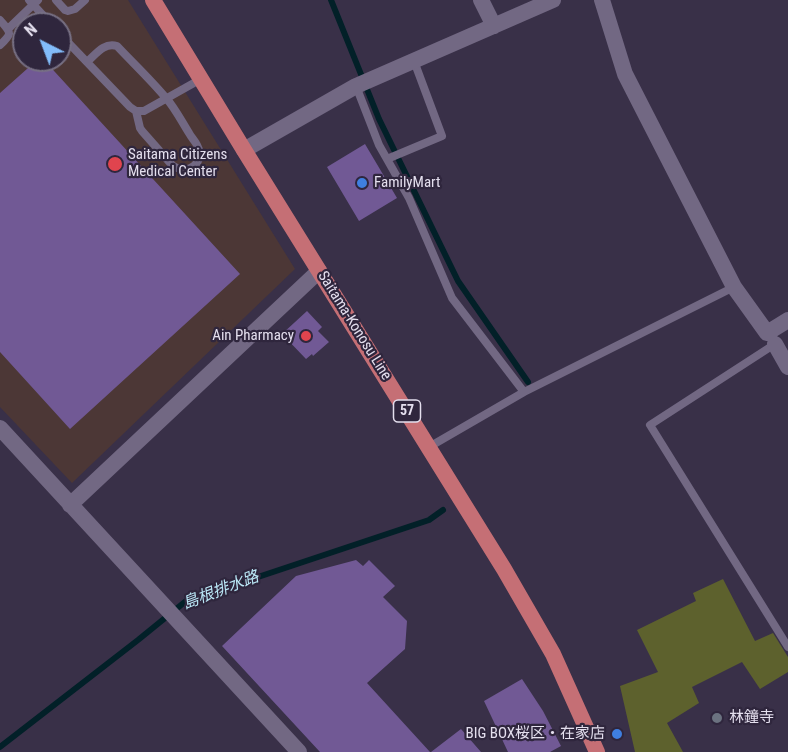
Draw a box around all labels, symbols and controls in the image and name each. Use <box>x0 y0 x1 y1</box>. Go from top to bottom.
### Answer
north arrow <box>12 12 72 72</box>
text: N <box>21 19 41 40</box>
place label: Saitama Citizens Medical Center <box>128 146 227 181</box>
marker: Saitama Citizens Medical Center <box>106 155 124 173</box>
place label: FamilyMart <box>374 174 440 192</box>
marker: FamilyMart <box>355 176 369 190</box>
street label: Saitama-Konosu Line <box>313 268 395 384</box>
place label: Ain Pharmacy <box>212 327 294 345</box>
marker: Ain Pharmacy <box>299 329 313 343</box>
road number: 57 <box>394 400 420 422</box>
water label: 島根排水路 <box>180 568 262 614</box>
place label: 林鐘寺 <box>729 709 774 727</box>
marker: 林鐘寺 <box>710 711 724 725</box>
place label: BIG BOX桜区・在家店 <box>465 725 605 743</box>
marker: BIG BOX桜区・在家店 <box>610 727 624 741</box>

